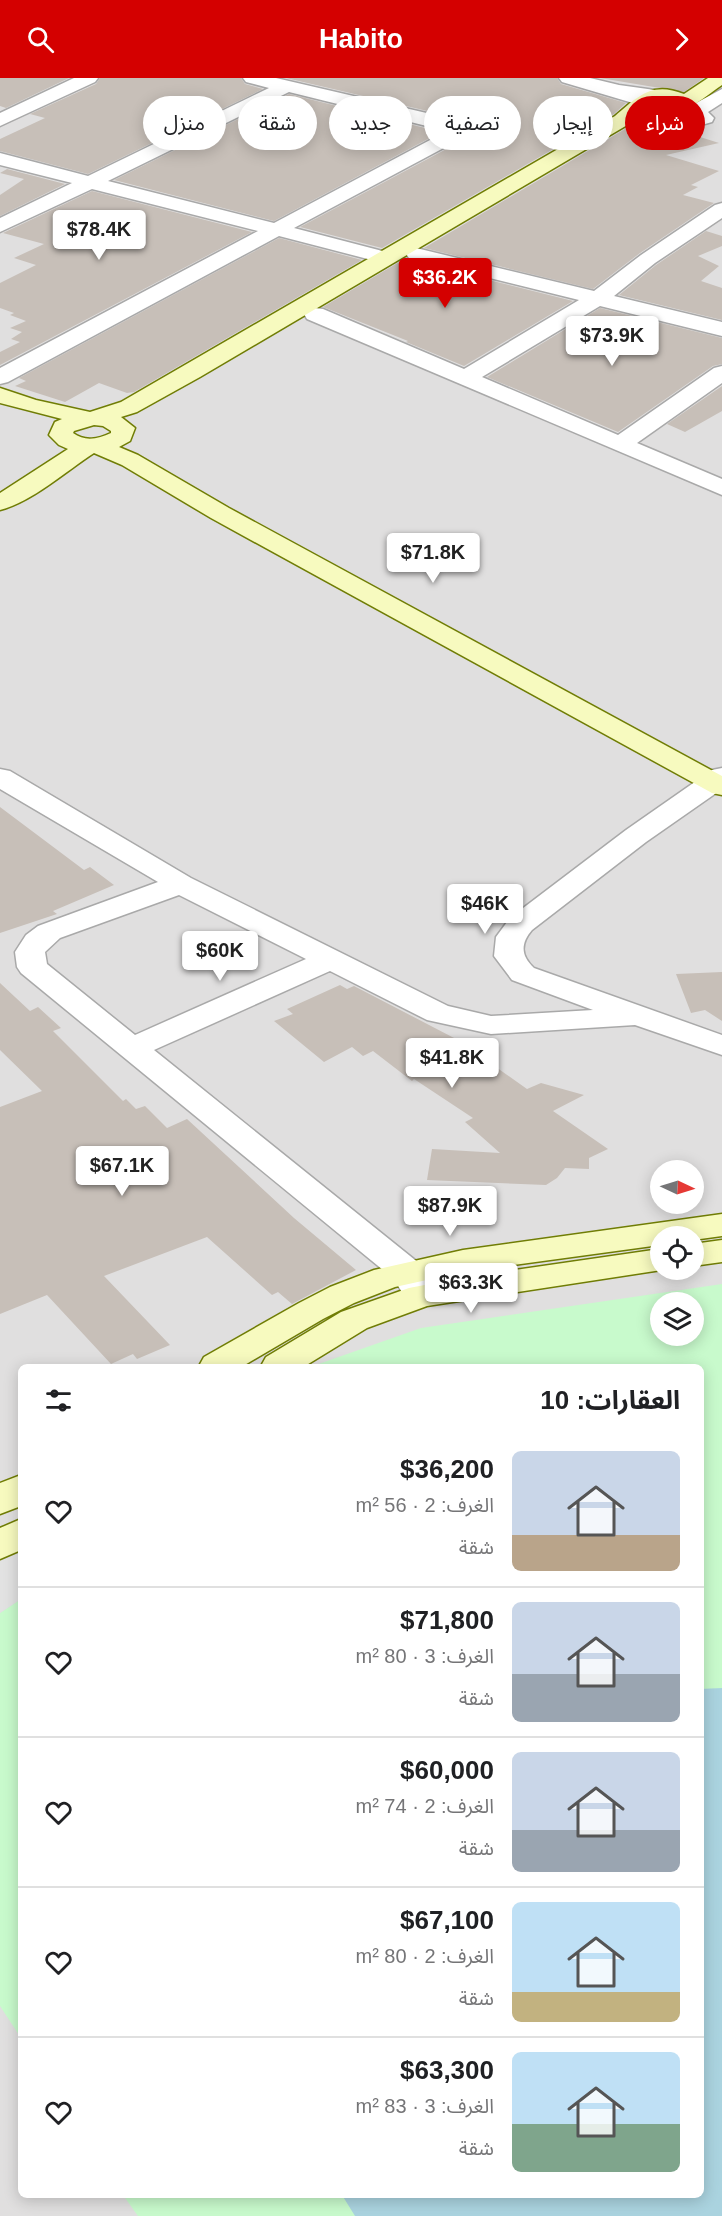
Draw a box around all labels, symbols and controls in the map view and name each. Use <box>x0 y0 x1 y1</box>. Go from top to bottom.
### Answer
icon: search <box>24 23 57 56</box>
icon: forward <box>665 23 698 56</box>
text: Habito <box>319 24 403 54</box>
chip: منزل <box>143 96 226 150</box>
chip: شقة <box>238 96 317 150</box>
chip: جديد <box>329 96 412 150</box>
chip: تصفية <box>424 96 521 150</box>
chip: إيجار <box>533 96 613 150</box>
chip: شراء <box>625 96 705 150</box>
pin: $78.4K <box>50 210 148 261</box>
text: $78.4K <box>67 218 131 240</box>
pin: $36.2K <box>396 258 494 309</box>
text: $36.2K <box>413 266 477 288</box>
pin: $73.9K <box>563 316 661 367</box>
text: $73.9K <box>580 324 644 346</box>
pin: $71.8K <box>384 533 482 584</box>
text: $71.8K <box>401 541 465 563</box>
pin: $46K <box>449 884 521 935</box>
text: $46K <box>461 892 509 914</box>
pin: $60K <box>184 931 256 982</box>
text: $60K <box>196 939 244 961</box>
pin: $41.8K <box>403 1038 501 1089</box>
text: $41.8K <box>420 1046 484 1068</box>
pin: $67.1K <box>73 1146 171 1197</box>
text: $67.1K <box>90 1154 154 1176</box>
north arrow <box>650 1160 704 1214</box>
map controls <box>650 1160 704 1346</box>
pin: $87.9K <box>401 1186 499 1237</box>
text: $87.9K <box>418 1194 482 1216</box>
button: locate <box>650 1226 704 1280</box>
pin: $63.3K <box>422 1263 520 1314</box>
text: $63.3K <box>439 1271 503 1293</box>
button: layers <box>650 1292 704 1346</box>
icon: filters <box>42 1384 75 1417</box>
text: العقارات: 10 <box>540 1385 680 1415</box>
text: $36,200 <box>400 1454 494 1484</box>
icon: home <box>560 1475 632 1547</box>
text: الغرف: 2 · 56 m² <box>355 1494 494 1516</box>
icon: heart <box>42 1495 75 1528</box>
text: شقة <box>459 1536 494 1558</box>
text: $71,800 <box>400 1605 494 1635</box>
icon: home <box>560 1626 632 1698</box>
text: الغرف: 3 · 80 m² <box>355 1645 494 1667</box>
icon: heart <box>42 1646 75 1679</box>
text: شقة <box>459 1687 494 1709</box>
text: $60,000 <box>400 1755 494 1785</box>
icon: home <box>560 1776 632 1848</box>
text: الغرف: 2 · 74 m² <box>355 1795 494 1817</box>
icon: heart <box>42 1796 75 1829</box>
text: شقة <box>459 1837 494 1859</box>
text: $67,100 <box>400 1905 494 1935</box>
icon: home <box>560 1926 632 1998</box>
text: الغرف: 2 · 80 m² <box>355 1945 494 1967</box>
icon: heart <box>42 1946 75 1979</box>
text: شقة <box>459 1987 494 2009</box>
text: $63,300 <box>400 2055 494 2085</box>
icon: home <box>560 2076 632 2148</box>
text: الغرف: 3 · 83 m² <box>355 2095 494 2117</box>
icon: heart <box>42 2096 75 2129</box>
text: شقة <box>459 2137 494 2159</box>

